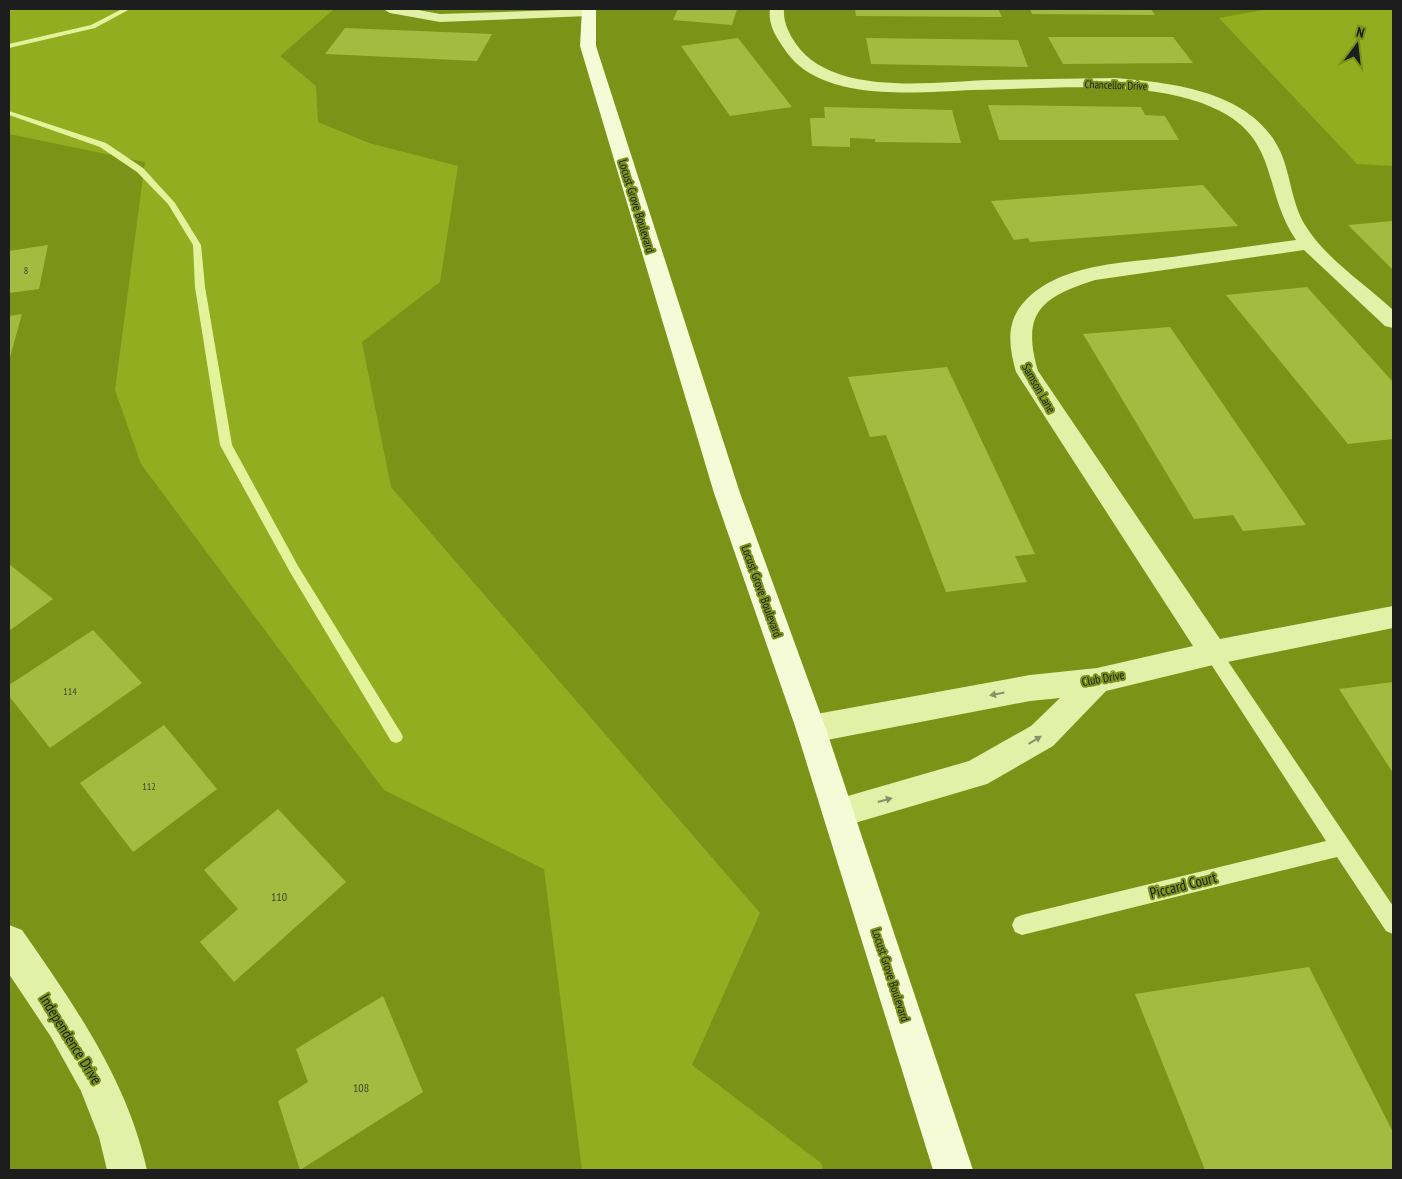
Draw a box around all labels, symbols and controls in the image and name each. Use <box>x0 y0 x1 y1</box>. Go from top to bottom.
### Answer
north arrow <box>1332 20 1382 70</box>
text: N <box>1354 23 1366 42</box>
street label: Chancellor Drive <box>1084 77 1148 93</box>
street label: Locust Grove Boulevard <box>616 157 658 255</box>
house number: 8 <box>24 264 28 277</box>
street label: Samson Lane <box>1019 361 1059 415</box>
street label: Locust Grove Boulevard <box>738 543 786 639</box>
street label: Club Drive <box>1080 667 1126 689</box>
house number: 114 <box>63 685 77 698</box>
one-way arrow <box>989 690 1005 698</box>
one-way arrow <box>1029 736 1042 745</box>
house number: 112 <box>142 780 156 793</box>
one-way arrow <box>878 796 893 804</box>
street label: Piccard Court <box>1148 868 1218 902</box>
house number: 110 <box>271 889 287 904</box>
street label: Locust Grove Boulevard <box>869 927 913 1023</box>
street label: Independence Drive <box>36 990 106 1088</box>
house number: 108 <box>353 1080 369 1095</box>

